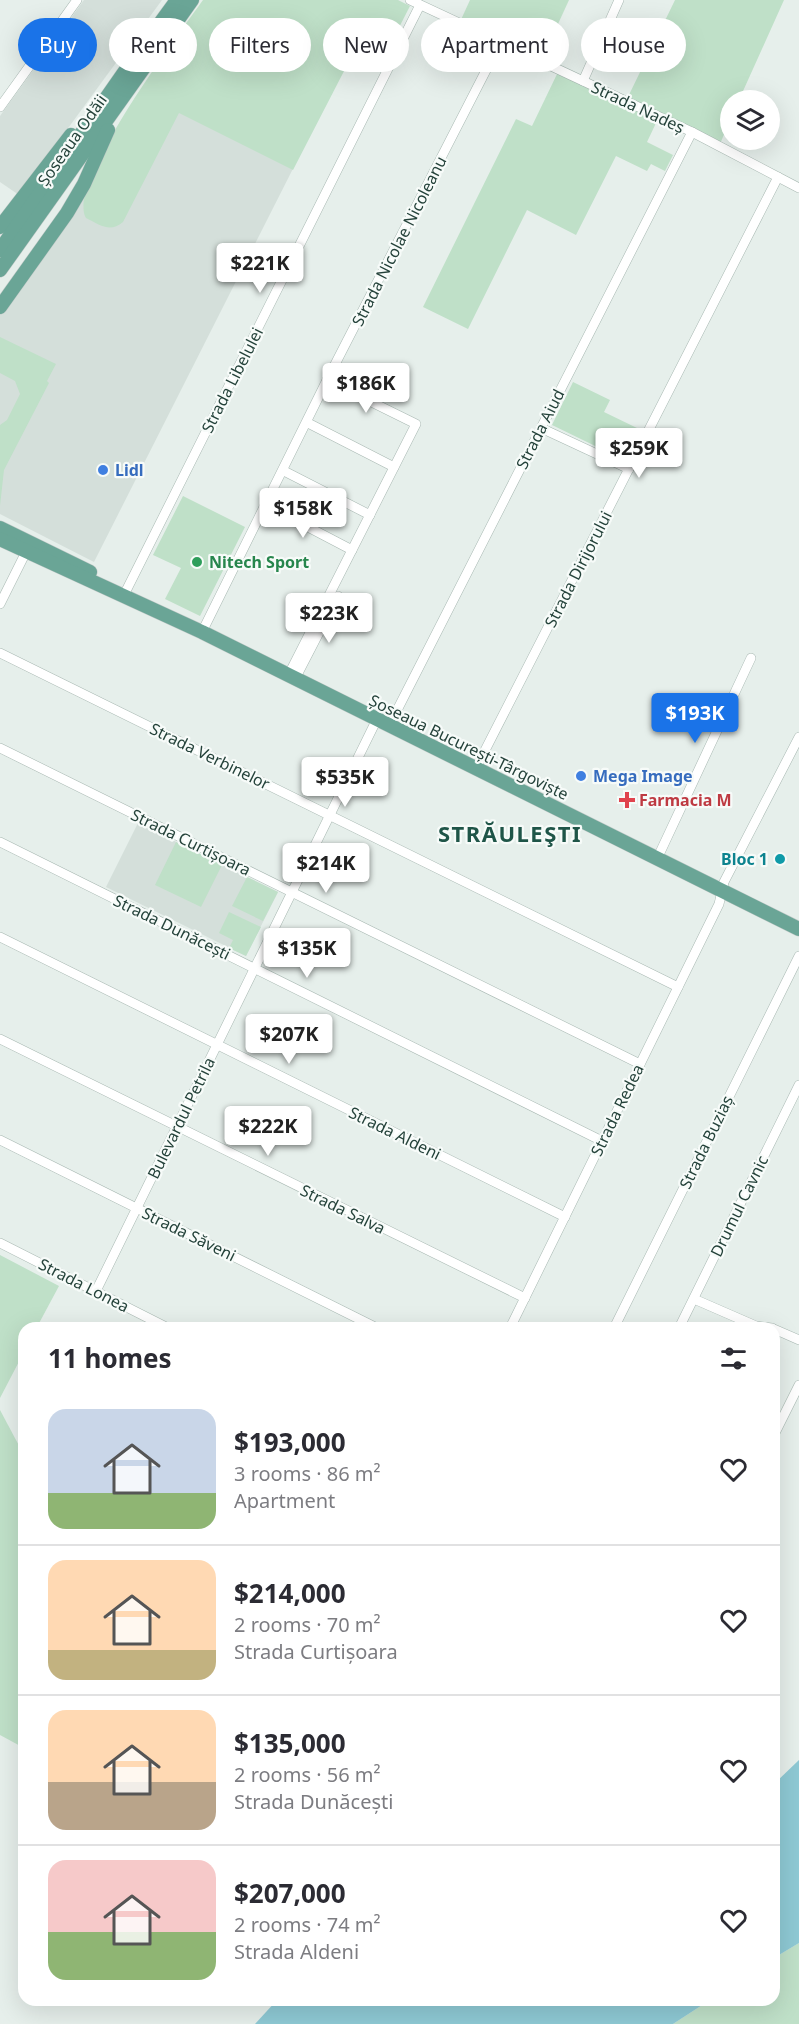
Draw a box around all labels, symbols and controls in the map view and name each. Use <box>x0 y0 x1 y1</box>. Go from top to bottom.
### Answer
chip: Buy <box>18 18 97 72</box>
chip: Rent <box>109 18 197 72</box>
chip: Filters <box>209 18 311 72</box>
chip: New <box>323 18 409 72</box>
chip: Apartment <box>421 18 569 72</box>
chip: House <box>581 18 686 72</box>
street label: Strada Nadeș <box>588 76 688 138</box>
street label: Șoseaua Odăii <box>32 90 112 190</box>
map controls <box>720 90 780 150</box>
button: layers <box>720 90 780 150</box>
street label: Strada Nicolae Nicoleanu <box>346 152 452 330</box>
pin: $221K <box>218 243 302 294</box>
text: $221K <box>230 249 290 276</box>
street label: Strada Libelulei <box>196 324 268 436</box>
pin: $186K <box>324 363 408 414</box>
text: $186K <box>336 369 396 396</box>
street label: Strada Aiud <box>510 385 570 473</box>
pin: $259K <box>597 428 681 479</box>
text: $259K <box>609 434 669 461</box>
place label: Lidl <box>115 459 144 481</box>
marker: Lidl <box>96 463 110 477</box>
pin: $158K <box>261 488 345 539</box>
text: $158K <box>273 494 333 521</box>
street label: Strada Dirijorului <box>539 507 617 631</box>
place label: Nitech Sport <box>209 551 309 573</box>
marker: Nitech Sport <box>190 555 204 569</box>
pin: $223K <box>287 593 371 644</box>
text: $223K <box>299 599 359 626</box>
street label: Șoseaua București-Târgoviște <box>366 689 572 805</box>
pin: $193K <box>653 693 737 744</box>
text: $193K <box>665 699 725 726</box>
street label: Strada Verbinelor <box>146 717 274 795</box>
pin: $535K <box>303 757 387 808</box>
text: $535K <box>315 763 375 790</box>
place label: Mega Image <box>593 765 693 787</box>
marker: Mega Image <box>574 769 588 783</box>
place label: Farmacia M <box>639 789 732 811</box>
marker: Farmacia M <box>620 793 634 807</box>
street label: Strada Curtișoara <box>127 803 255 881</box>
district label: STRĂULEŞTI <box>438 818 582 848</box>
pin: $214K <box>284 843 368 894</box>
place label: Bloc 1 <box>721 848 768 870</box>
text: $214K <box>296 849 356 876</box>
marker: Bloc 1 <box>773 852 787 866</box>
street label: Strada Dunăcești <box>110 889 234 965</box>
pin: $135K <box>265 928 349 979</box>
text: $135K <box>277 934 337 961</box>
pin: $207K <box>247 1014 331 1065</box>
text: $207K <box>259 1020 319 1047</box>
street label: Bulevardul Petrila <box>142 1053 220 1183</box>
street label: Strada Redea <box>585 1060 649 1160</box>
street label: Strada Buziaș <box>674 1092 738 1192</box>
street label: Strada Aldeni <box>345 1101 445 1165</box>
pin: $222K <box>226 1106 310 1157</box>
text: $222K <box>238 1112 298 1139</box>
street label: Drumul Cavnic <box>705 1151 773 1260</box>
street label: Strada Salva <box>297 1179 389 1239</box>
street label: Strada Săveni <box>138 1202 240 1266</box>
street label: Strada Lonea <box>35 1253 133 1317</box>
text: 11 homes <box>48 1340 172 1376</box>
icon: filters <box>717 1342 750 1375</box>
text: $193,000 <box>234 1424 346 1460</box>
icon: home <box>96 1433 168 1505</box>
icon: heart <box>717 1453 750 1486</box>
text: 3 rooms · 86 m² <box>234 1460 381 1487</box>
text: Apartment <box>234 1487 335 1514</box>
text: $214,000 <box>234 1575 346 1611</box>
icon: home <box>96 1584 168 1656</box>
icon: heart <box>717 1604 750 1637</box>
text: 2 rooms · 70 m² <box>234 1611 381 1638</box>
text: Strada Curtișoara <box>234 1638 398 1665</box>
text: $135,000 <box>234 1725 346 1761</box>
icon: home <box>96 1734 168 1806</box>
icon: heart <box>717 1754 750 1787</box>
text: 2 rooms · 56 m² <box>234 1761 381 1788</box>
text: Strada Dunăcești <box>234 1788 393 1815</box>
text: $207,000 <box>234 1875 346 1911</box>
icon: home <box>96 1884 168 1956</box>
icon: heart <box>717 1904 750 1937</box>
text: 2 rooms · 74 m² <box>234 1911 381 1938</box>
text: Strada Aldeni <box>234 1938 359 1965</box>

